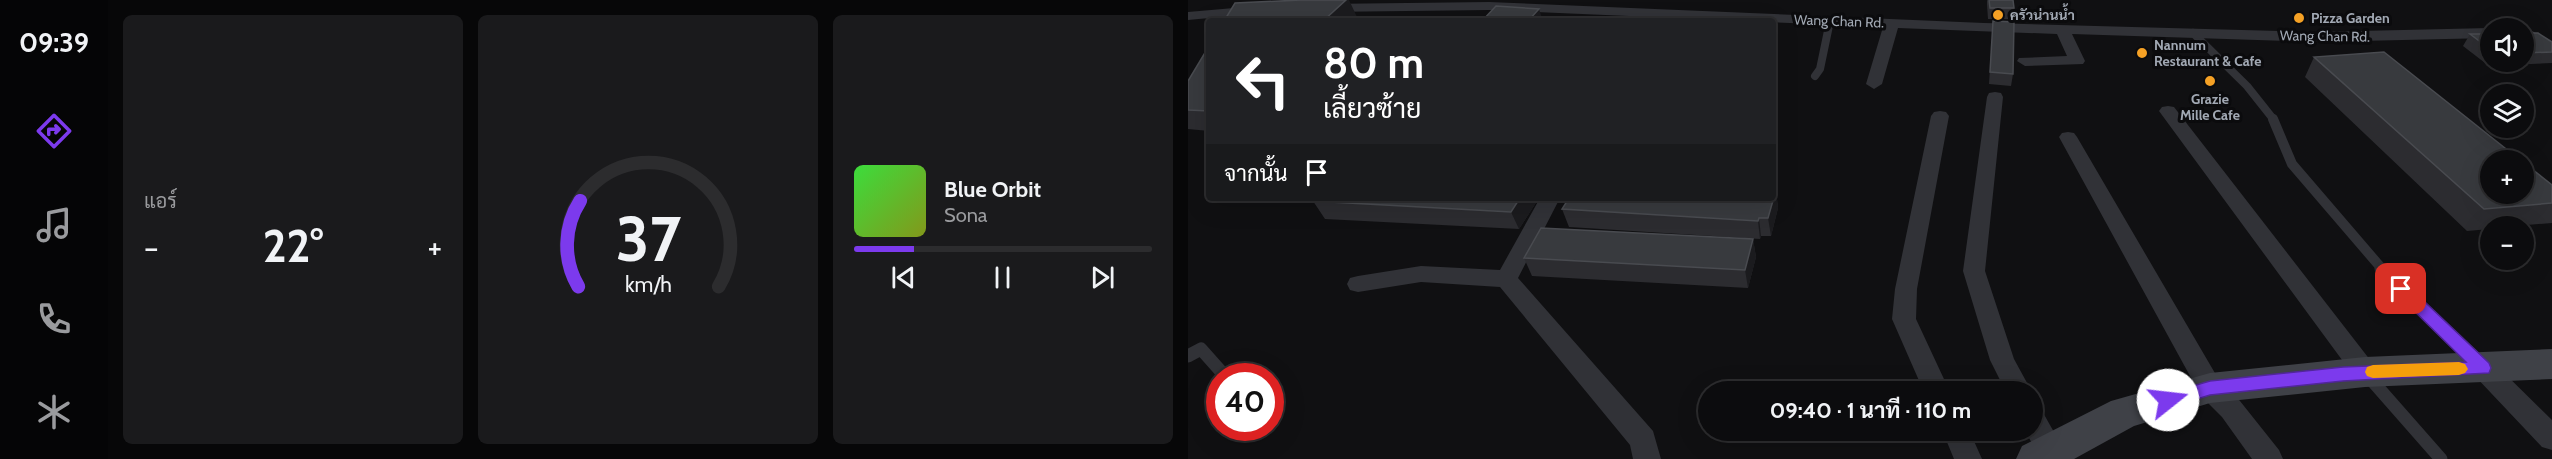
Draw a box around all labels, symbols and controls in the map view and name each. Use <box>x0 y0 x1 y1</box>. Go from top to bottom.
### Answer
place label: ครัวน่านน้ำ <box>2010 3 2075 24</box>
marker: ครัวน่านน้ำ <box>1991 8 2005 22</box>
place label: Pizza Garden <box>2311 9 2390 27</box>
street label: Wang Chan Rd. <box>1794 10 1884 32</box>
marker: Pizza Garden <box>2292 11 2306 25</box>
map controls <box>2480 18 2534 270</box>
button: sound <box>2480 18 2534 72</box>
text: 09:39 <box>19 26 89 59</box>
street label: Wang Chan Rd. <box>2280 26 2370 46</box>
place label: Nannum Restaurant & Cafe <box>2154 36 2261 70</box>
text: 80 m <box>1323 37 1424 89</box>
icon: left <box>1224 42 1302 120</box>
marker: Nannum Restaurant & Cafe <box>2135 46 2149 60</box>
marker: Grazie Mille Cafe <box>2203 74 2217 88</box>
button: layers <box>2480 84 2534 138</box>
place label: Grazie Mille Cafe <box>2180 90 2240 124</box>
text: เลี้ยวซ้าย <box>1323 92 1421 125</box>
icon: directions <box>33 110 75 152</box>
button: + <box>2480 150 2534 204</box>
icon: arrive <box>1300 156 1333 189</box>
text: จากนั้น <box>1224 160 1288 187</box>
text: Blue Orbit <box>944 176 1041 203</box>
text: แอร์ <box>144 189 177 213</box>
text: 37 <box>615 201 681 277</box>
text: Sona <box>944 203 987 227</box>
icon: music <box>33 204 75 246</box>
button: − <box>2480 216 2534 270</box>
text: 22° <box>263 219 323 273</box>
text: − <box>144 227 159 267</box>
text: + <box>427 227 442 267</box>
icon: previous <box>887 261 920 294</box>
icon: pause <box>986 261 1019 294</box>
icon: next <box>1086 261 1119 294</box>
pin <box>2375 263 2426 314</box>
text: km/h <box>625 271 671 297</box>
icon: arrive <box>2384 272 2417 305</box>
icon: phone <box>33 298 75 340</box>
speed limit sign: 40 <box>1206 363 1284 441</box>
position arrow <box>2136 368 2200 432</box>
icon: climate <box>33 391 75 433</box>
text: 09:40 · 1 นาที · 110 m <box>1770 397 1971 424</box>

